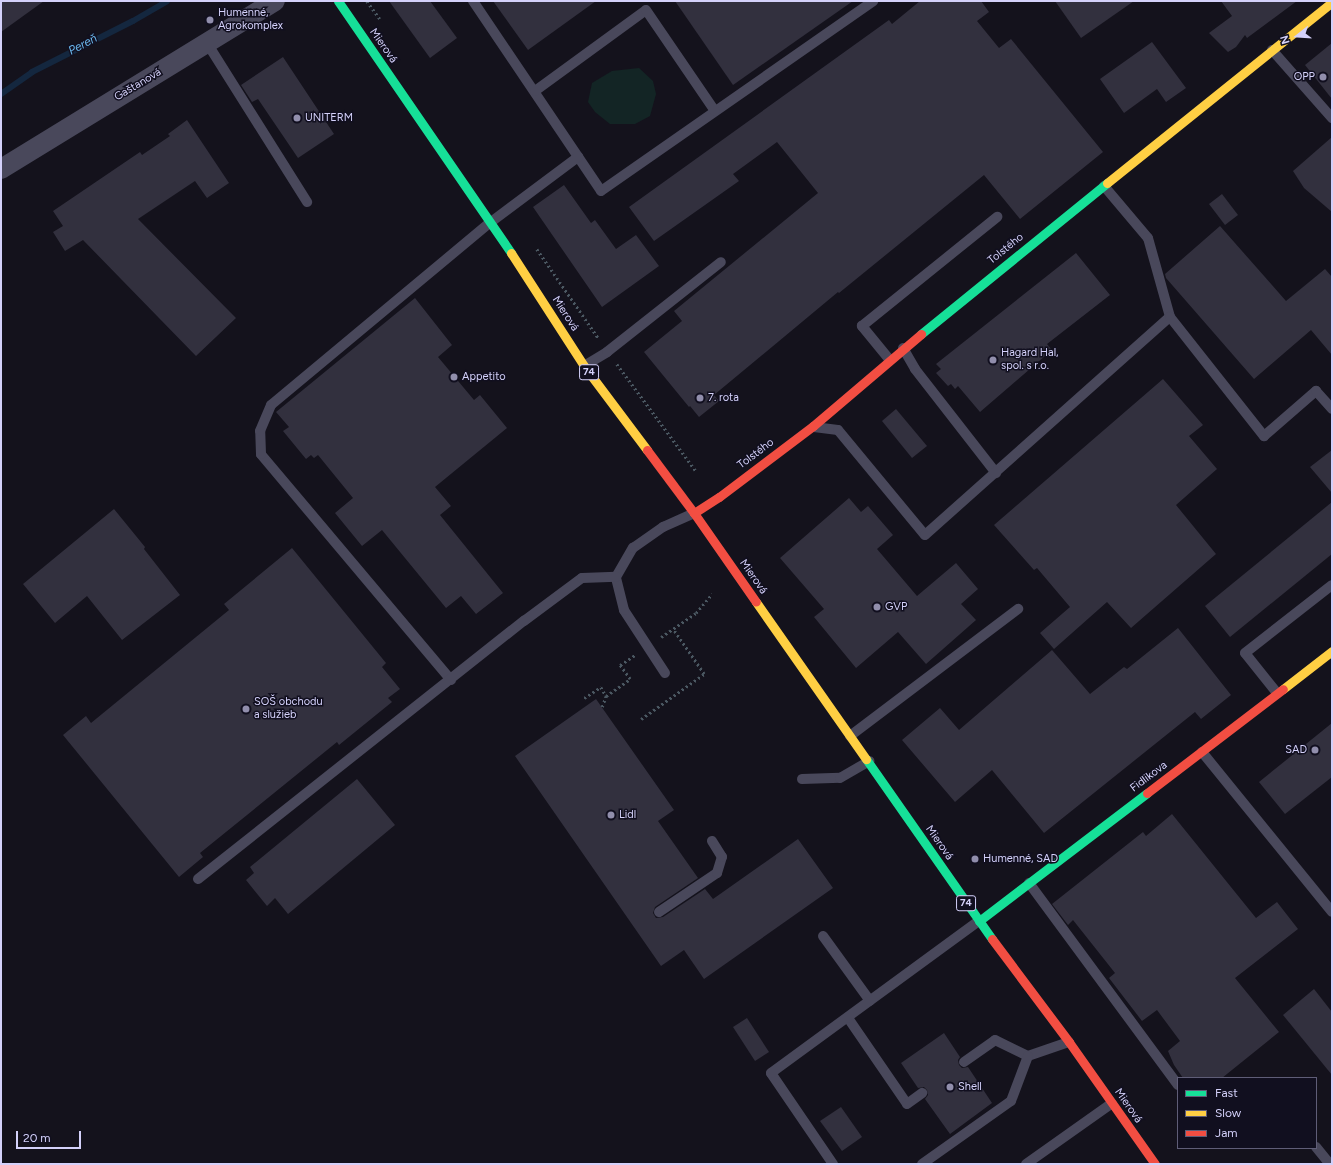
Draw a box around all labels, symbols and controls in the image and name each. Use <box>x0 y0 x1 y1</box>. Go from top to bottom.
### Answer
place label: Humenné, Agrokomplex <box>218 7 283 33</box>
marker: Humenné, Agrokomplex <box>205 15 215 25</box>
north arrow <box>1277 16 1317 56</box>
street label: Mierová <box>366 26 400 66</box>
water label: Pereň <box>66 31 100 59</box>
text: N <box>1278 34 1293 46</box>
street label: Gaštanová <box>112 66 164 104</box>
place label: OPP <box>1294 70 1315 84</box>
marker: OPP <box>1318 72 1328 82</box>
place label: UNITERM <box>305 111 353 125</box>
marker: UNITERM <box>292 113 302 123</box>
street label: Tolstého <box>986 231 1026 267</box>
street label: Mierová <box>549 294 581 334</box>
place label: Hagard Hal, spol. s r.o. <box>1001 347 1059 373</box>
marker: Hagard Hal, spol. s r.o. <box>988 355 998 365</box>
road number: 74 <box>579 364 599 380</box>
place label: Appetito <box>462 370 506 384</box>
marker: Appetito <box>449 372 459 382</box>
place label: 7. rota <box>708 391 739 405</box>
marker: 7. rota <box>695 393 705 403</box>
street label: Tolstého <box>735 436 777 472</box>
street label: Mierová <box>736 557 770 597</box>
place label: GVP <box>885 600 907 614</box>
marker: GVP <box>872 602 882 612</box>
place label: SOŠ obchodu a služieb <box>254 696 323 722</box>
marker: SOŠ obchodu a služieb <box>241 704 251 714</box>
place label: SAD <box>1285 743 1307 757</box>
marker: SAD <box>1310 745 1320 755</box>
street label: Fidlikova <box>1128 759 1170 795</box>
place label: Lidl <box>619 808 636 822</box>
marker: Lidl <box>606 810 616 820</box>
street label: Mierová <box>922 823 956 863</box>
place label: Humenné, SAD <box>983 852 1058 866</box>
marker: Humenné, SAD <box>970 854 980 864</box>
road number: 74 <box>956 895 976 911</box>
legend <box>1177 1077 1317 1149</box>
place label: Shell <box>958 1080 982 1094</box>
marker: Shell <box>945 1082 955 1092</box>
street label: Mierová <box>1111 1086 1145 1126</box>
text: Fast <box>1215 1086 1238 1100</box>
text: Slow <box>1215 1106 1241 1120</box>
scale bar <box>18 1123 83 1149</box>
text: Jam <box>1215 1126 1238 1140</box>
text: 20 m <box>23 1131 51 1145</box>

